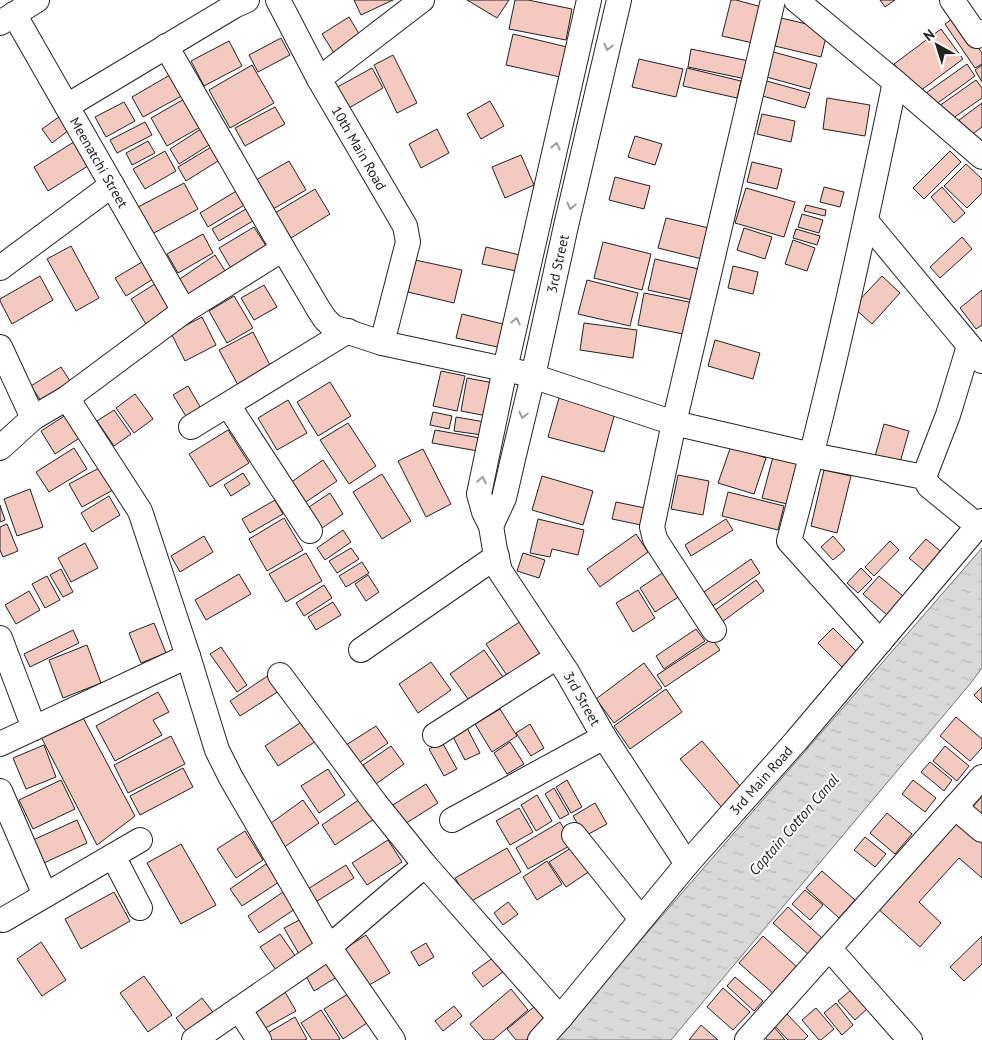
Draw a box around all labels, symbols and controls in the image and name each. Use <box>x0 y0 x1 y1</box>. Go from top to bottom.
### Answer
north arrow <box>912 20 962 70</box>
text: N <box>920 25 938 45</box>
one-way arrow <box>603 43 614 52</box>
street label: 10th Main Road <box>328 103 390 193</box>
street label: Meenatchi Street <box>66 114 132 211</box>
one-way arrow <box>550 141 561 150</box>
one-way arrow <box>566 201 577 210</box>
street label: 3rd Street <box>542 233 573 295</box>
one-way arrow <box>510 316 521 325</box>
one-way arrow <box>518 411 529 420</box>
one-way arrow <box>476 476 487 484</box>
street label: 3rd Street <box>560 668 605 729</box>
street label: 3rd Main Road <box>726 742 797 819</box>
water label: Captain Cotton Canal <box>744 770 843 879</box>

